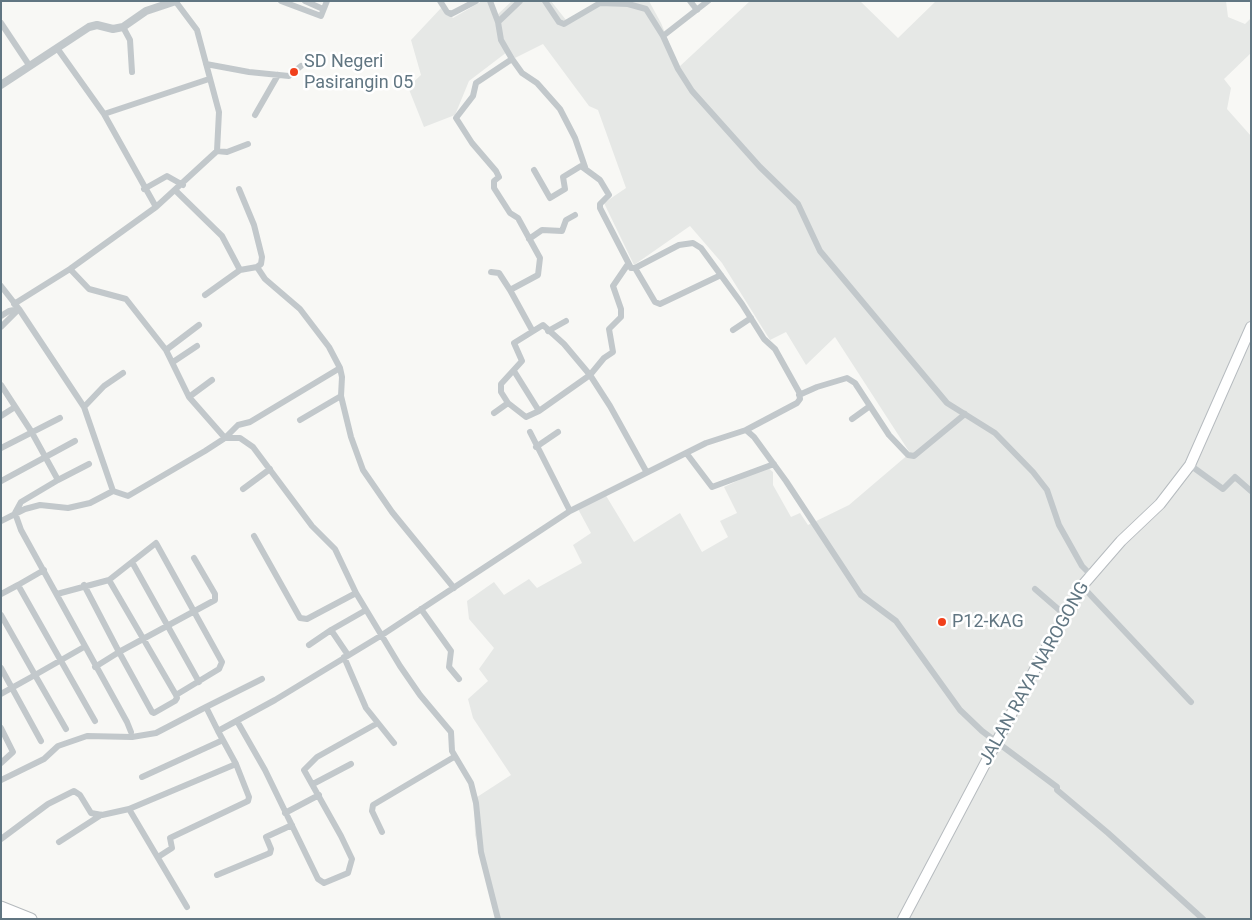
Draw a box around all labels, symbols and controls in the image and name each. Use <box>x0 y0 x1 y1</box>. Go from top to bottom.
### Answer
place label: SD Negeri Pasirangin 05 <box>304 51 413 94</box>
marker: SD Negeri Pasirangin 05 <box>288 66 300 78</box>
street label: JALAN RAYA NAROGONG <box>975 578 1095 770</box>
place label: P12-KAG <box>952 611 1024 633</box>
marker: P12-KAG <box>936 616 948 628</box>

